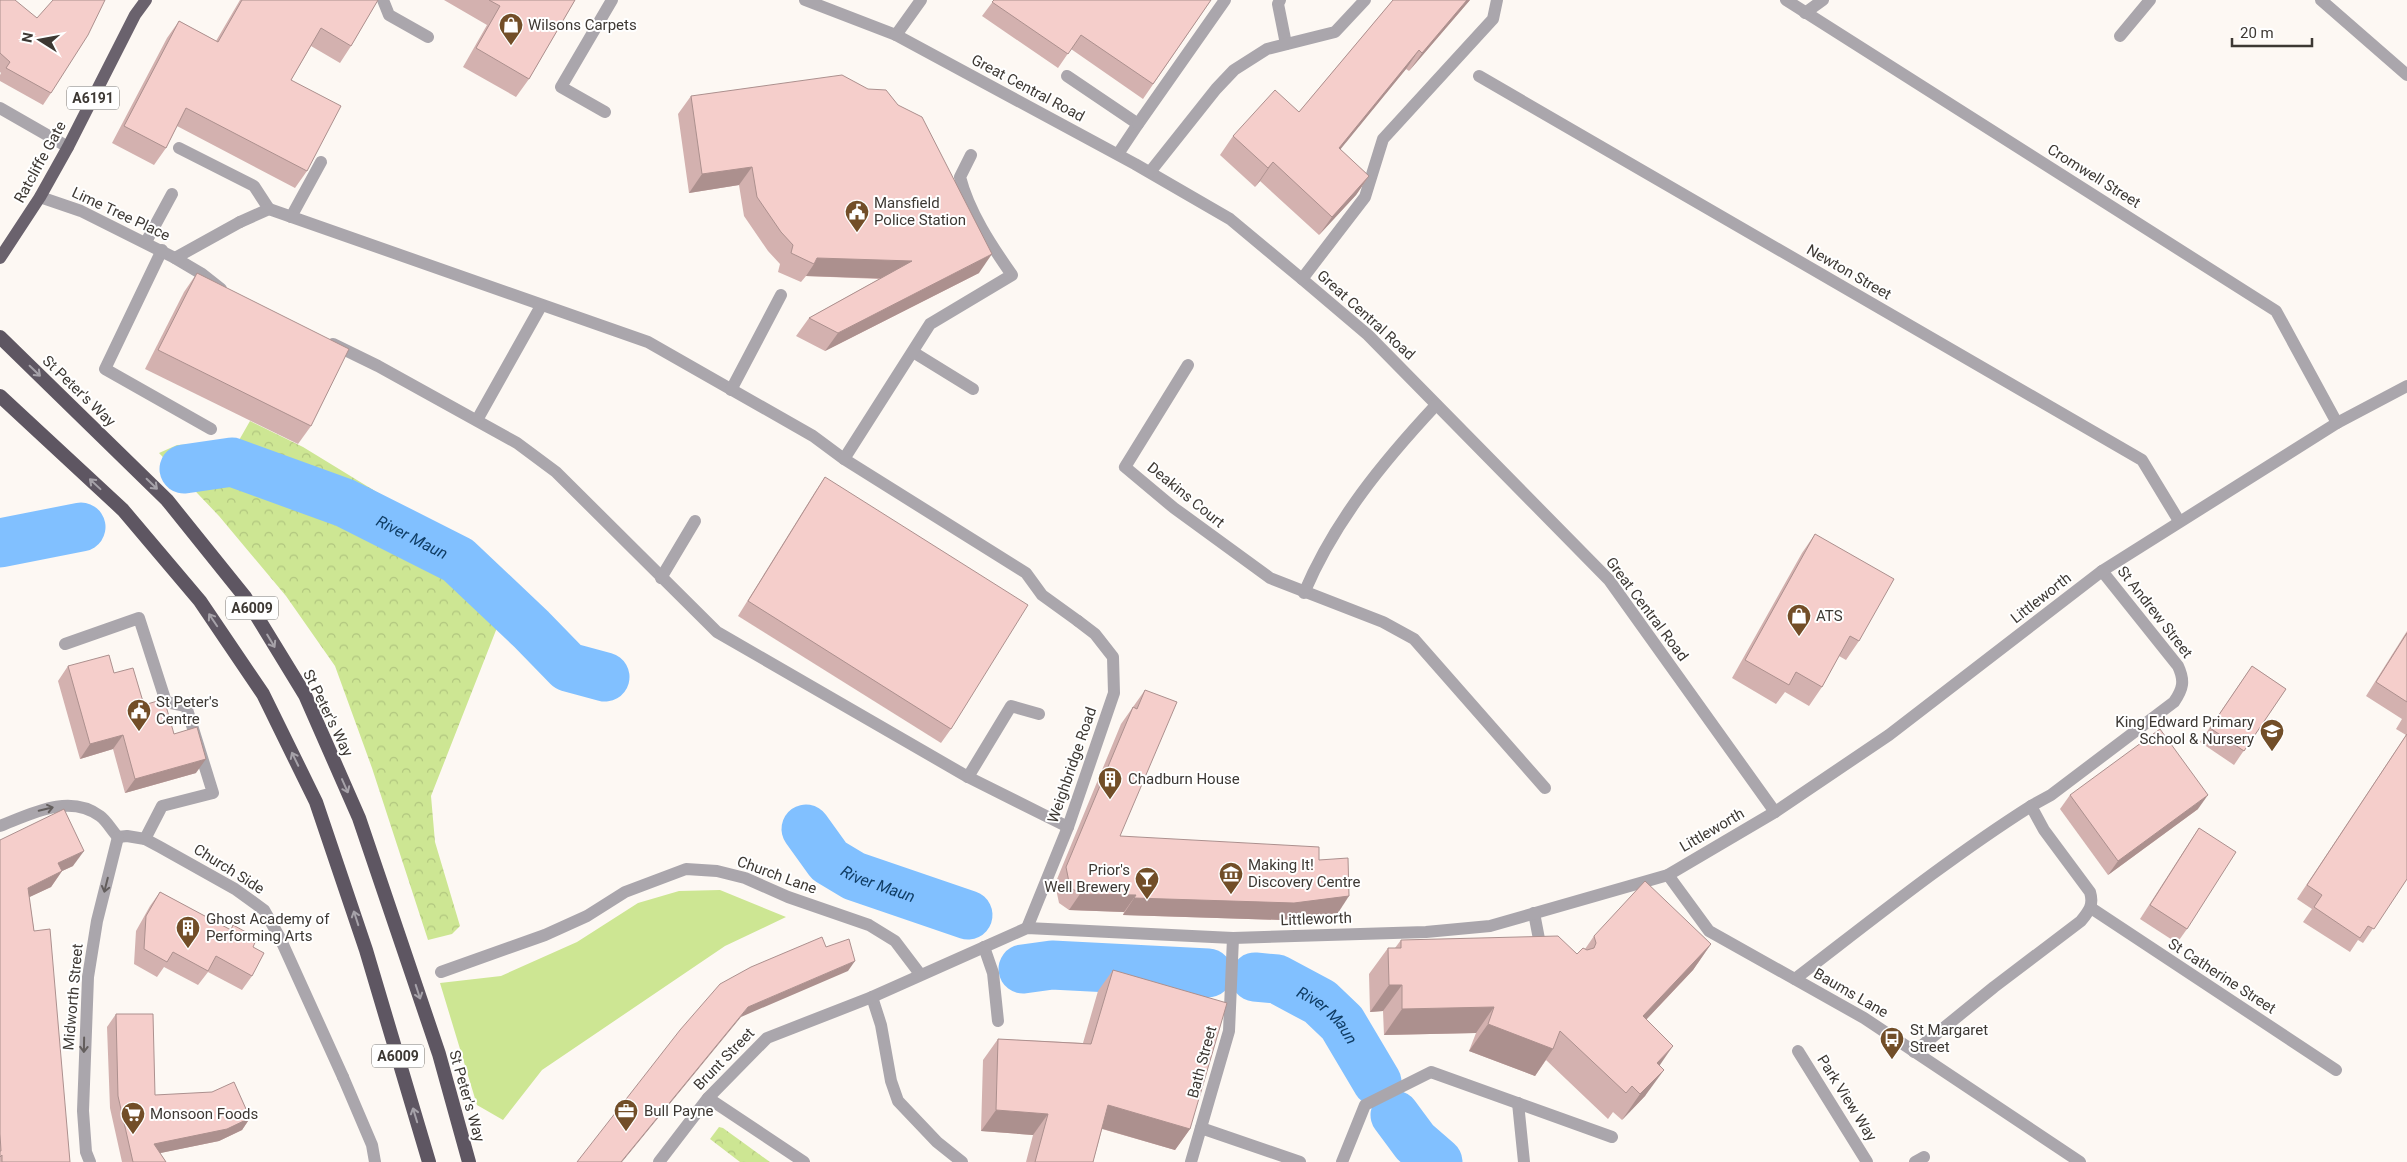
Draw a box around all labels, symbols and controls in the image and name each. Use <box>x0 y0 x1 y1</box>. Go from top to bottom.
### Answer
shop icon: Wilsons Carpets <box>498 12 524 46</box>
north arrow <box>15 15 65 65</box>
scale bar <box>2232 15 2312 47</box>
place label: Wilsons Carpets <box>528 16 637 34</box>
text: 20 m <box>2240 24 2274 42</box>
text: N <box>18 31 36 44</box>
street label: Great Central Road <box>968 51 1088 125</box>
road number: A6191 <box>67 86 119 110</box>
street label: Ratcliffe Gate <box>10 118 70 206</box>
street label: Cromwell Street <box>2044 140 2144 212</box>
street label: Lime Tree Place <box>69 183 173 245</box>
place label: Mansfield Police Station <box>874 194 966 229</box>
public building icon: Mansfield Police Station <box>844 199 870 233</box>
street label: Newton Street <box>1803 240 1895 304</box>
street label: Great Central Road <box>1313 266 1419 364</box>
street label: St Peter's Way <box>39 352 119 430</box>
one-way arrow <box>29 365 41 377</box>
street label: Deakins Court <box>1144 458 1228 532</box>
one-way arrow <box>89 478 102 490</box>
one-way arrow <box>145 478 157 490</box>
water label: River Maun <box>373 511 451 563</box>
street label: Great Central Road <box>1602 553 1692 665</box>
street label: St Andrew Street <box>2114 563 2196 662</box>
street label: Littleworth <box>2007 569 2075 627</box>
road number: A6009 <box>226 596 278 620</box>
shop icon: ATS <box>1786 603 1812 637</box>
place label: ATS <box>1816 607 1843 625</box>
one-way arrow <box>208 613 218 627</box>
one-way arrow <box>267 633 277 647</box>
street label: St Peter's Way <box>299 667 357 759</box>
place label: St Peter's Centre <box>156 693 219 728</box>
public building icon: St Peter's Centre <box>126 698 152 732</box>
street label: Weighbridge Road <box>1044 705 1100 825</box>
place label: King Edward Primary School & Nursery <box>2115 713 2254 748</box>
school or university icon: King Edward Primary School & Nursery <box>2259 718 2285 752</box>
one-way arrow <box>290 752 300 767</box>
building icon: Chadburn House <box>1097 766 1123 800</box>
place label: Chadburn House <box>1128 770 1240 788</box>
one-way arrow <box>340 778 350 793</box>
one-way arrow <box>37 804 53 813</box>
street label: Littleworth <box>1676 804 1748 856</box>
street label: Church Side <box>190 840 268 898</box>
street label: Church Lane <box>735 852 819 898</box>
place label: Making It! Discovery Centre <box>1248 856 1361 891</box>
water label: River Maun <box>838 861 918 906</box>
place label: Prior's Well Brewery <box>1044 861 1130 896</box>
museum icon: Making It! Discovery Centre <box>1218 861 1244 895</box>
bar icon: Prior's Well Brewery <box>1134 866 1160 900</box>
one-way arrow <box>101 876 110 892</box>
street label: Littleworth <box>1280 909 1352 929</box>
place label: Ghost Academy of Performing Arts <box>206 910 330 945</box>
one-way arrow <box>350 910 360 926</box>
building icon: Ghost Academy of Performing Arts <box>175 915 201 949</box>
street label: St Catherine Street <box>2165 934 2279 1018</box>
street label: Midworth Street <box>59 943 87 1051</box>
street label: Baums Lane <box>1811 964 1891 1022</box>
water label: River Maun <box>1294 982 1362 1047</box>
one-way arrow <box>414 983 424 999</box>
place label: St Margaret Street <box>1910 1021 1988 1056</box>
street label: Brunt Street <box>690 1024 758 1094</box>
street label: Bath Street <box>1184 1024 1220 1100</box>
bus stop icon: St Margaret Street <box>1879 1026 1905 1060</box>
one-way arrow <box>79 1036 89 1053</box>
road number: A6009 <box>372 1044 424 1068</box>
street label: St Peter's Way <box>445 1048 489 1144</box>
street label: Park View Way <box>1813 1052 1881 1144</box>
office icon: Bull Payne <box>613 1098 639 1132</box>
supermarket icon: Monsoon Foods <box>120 1101 146 1135</box>
place label: Bull Payne <box>644 1102 713 1120</box>
place label: Monsoon Foods <box>150 1105 258 1123</box>
one-way arrow <box>410 1108 420 1124</box>

